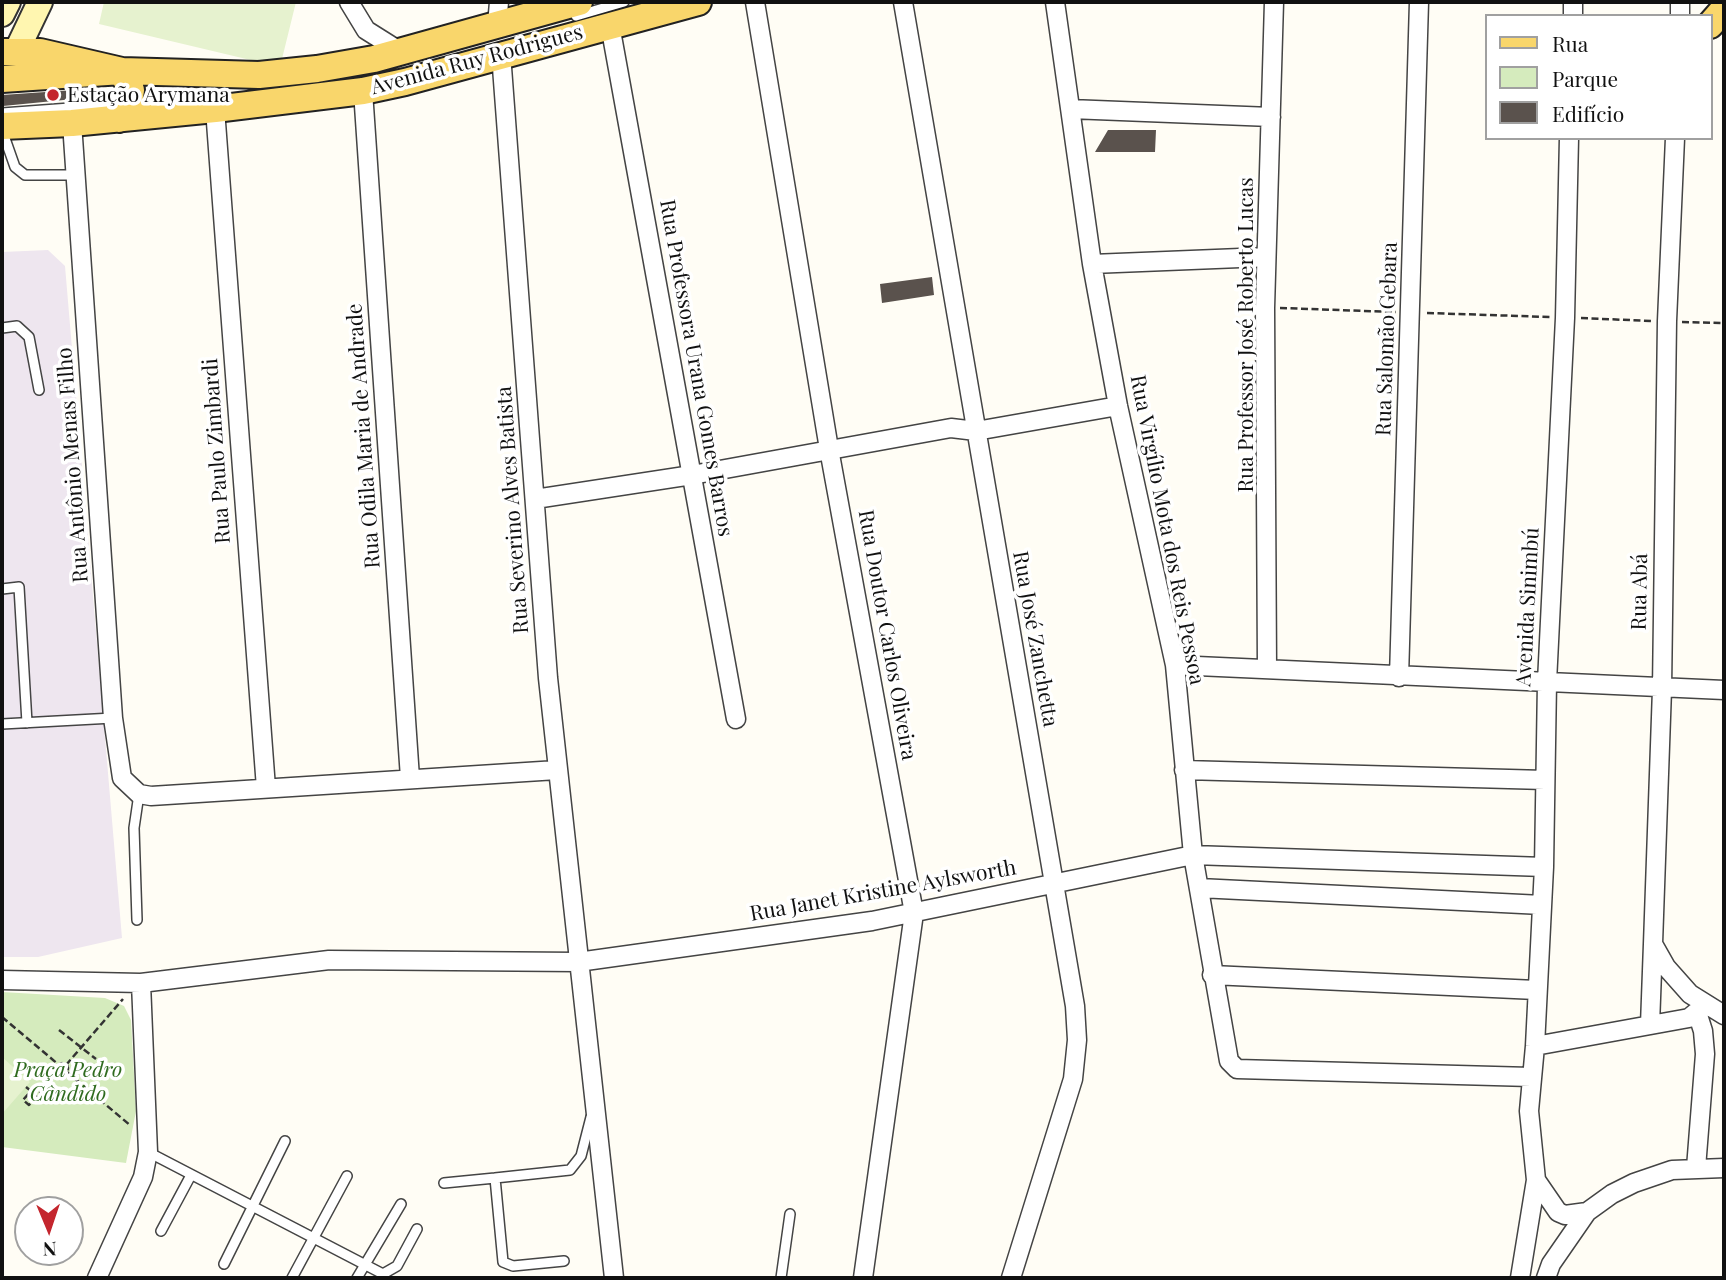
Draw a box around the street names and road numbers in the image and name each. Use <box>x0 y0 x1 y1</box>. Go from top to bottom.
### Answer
street label: Avenida Ruy Rodrigues <box>368 20 586 100</box>
street label: Rua Professor José Roberto Lucas <box>1233 177 1259 493</box>
street label: Rua Professora Urana Gomes Barros <box>654 198 738 538</box>
street label: Rua Salomão Gebara <box>1371 242 1403 436</box>
street label: Rua Odila Maria de Andrade <box>342 303 386 569</box>
street label: Rua Antônio Menas Filho <box>52 347 94 583</box>
street label: Rua Paulo Zimbardi <box>198 358 236 544</box>
street label: Rua Virgílio Mota dos Reis Pessoa <box>1125 373 1209 687</box>
street label: Rua Severino Alves Batista <box>492 386 534 634</box>
street label: Rua Doutor Carlos Oliveira <box>853 508 921 762</box>
street label: Avenida Sinimbú <box>1511 527 1545 687</box>
street label: Rua José Zanchetta <box>1007 549 1063 729</box>
street label: Rua Abá <box>1627 553 1653 631</box>
street label: Rua Janet Kristine Aylsworth <box>748 855 1018 927</box>

